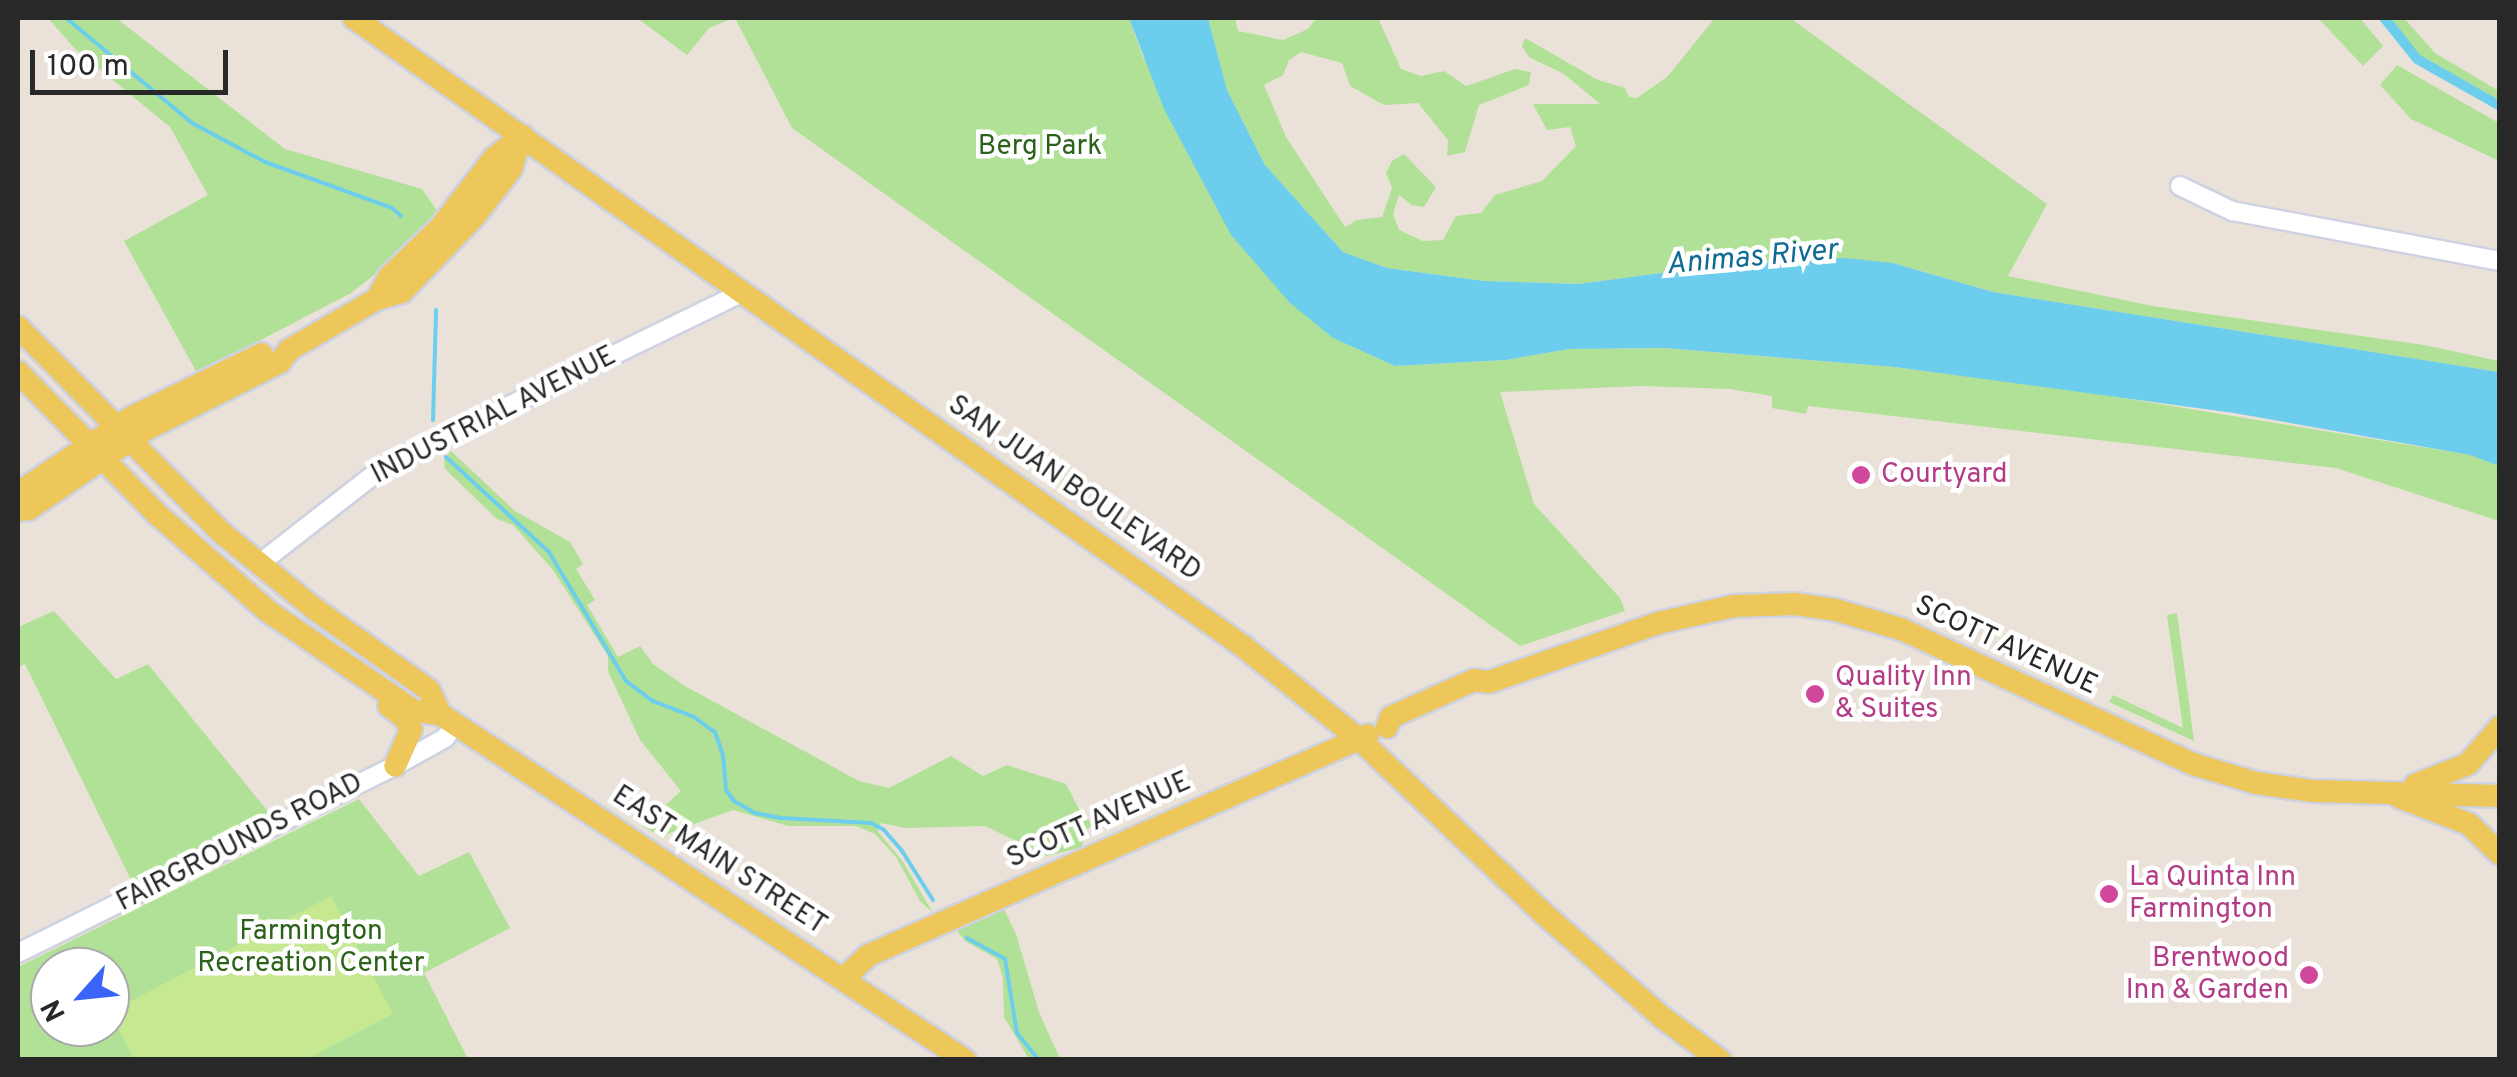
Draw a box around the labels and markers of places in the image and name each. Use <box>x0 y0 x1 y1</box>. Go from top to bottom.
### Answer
place label: Courtyard <box>1881 458 2008 492</box>
marker: Courtyard <box>1850 464 1872 486</box>
place label: Quality Inn & Suites <box>1835 661 1972 727</box>
marker: Quality Inn & Suites <box>1804 683 1826 705</box>
place label: La Quinta Inn Farmington <box>2129 861 2296 927</box>
marker: La Quinta Inn Farmington <box>2098 883 2120 905</box>
place label: Brentwood Inn & Garden <box>2126 942 2289 1008</box>
marker: Brentwood Inn & Garden <box>2298 964 2320 986</box>

